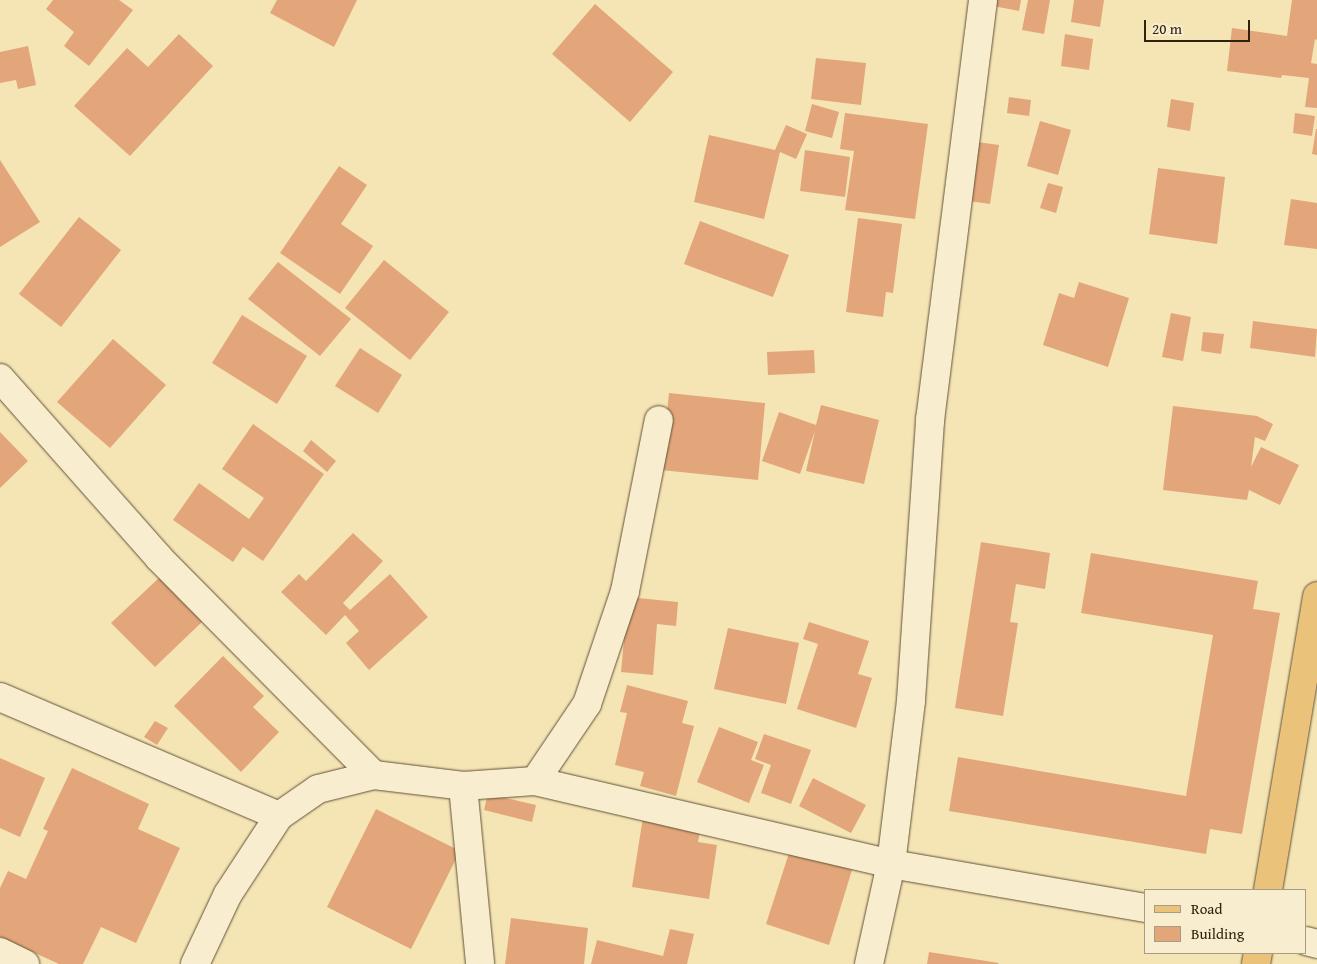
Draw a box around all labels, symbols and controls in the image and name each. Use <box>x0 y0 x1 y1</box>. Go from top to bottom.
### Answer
scale bar <box>1147 10 1253 42</box>
text: 20 m <box>1152 18 1182 39</box>
legend <box>1144 889 1307 954</box>
text: Road <box>1191 898 1222 919</box>
text: Building <box>1191 923 1244 944</box>

